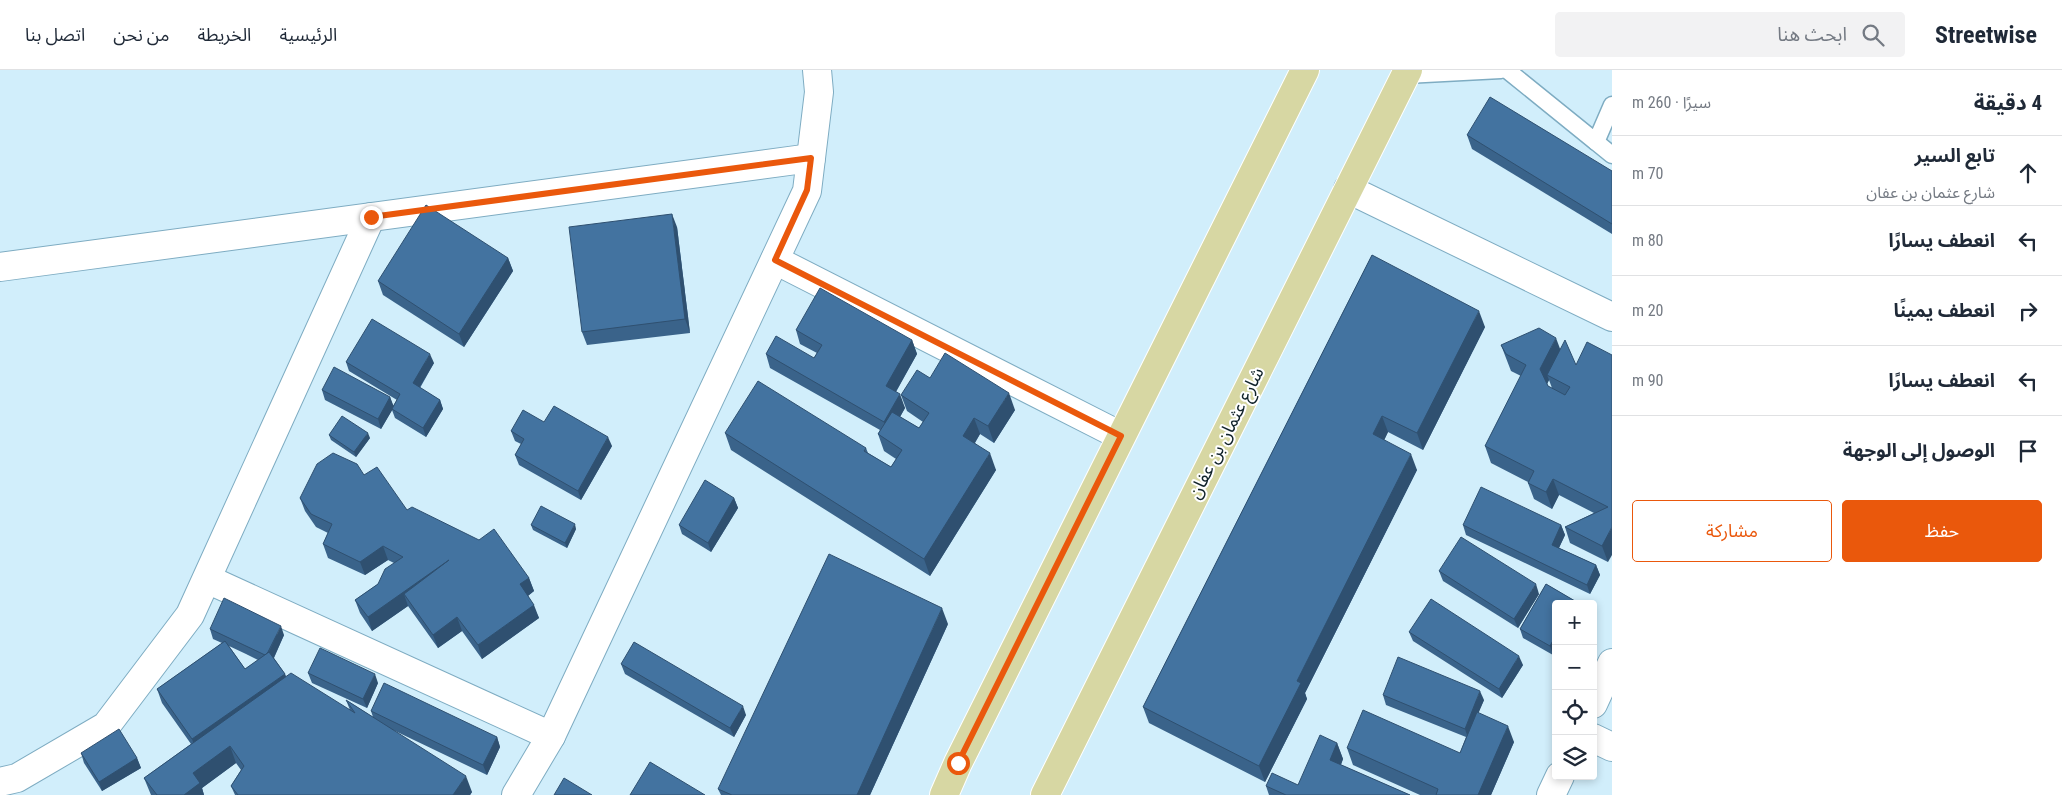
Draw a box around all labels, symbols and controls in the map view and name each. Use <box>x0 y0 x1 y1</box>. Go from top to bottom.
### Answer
search box <box>1555 12 1905 57</box>
icon: search <box>1859 21 1887 49</box>
text: Streetwise <box>1935 21 2037 49</box>
text: ابحث هنا <box>1777 23 1847 46</box>
text: اتصل بنا <box>25 24 85 45</box>
text: من نحن <box>113 24 169 45</box>
text: الخريطة <box>197 24 251 45</box>
text: الرئيسية <box>279 24 337 45</box>
text: 4 دقيقة <box>1974 91 2042 115</box>
text: سيرًا · 260 m <box>1632 93 1711 112</box>
text: تابع السير <box>1914 144 1995 167</box>
icon: ahead <box>2014 159 2042 187</box>
text: 70 m <box>1632 164 1664 183</box>
text: شارع عثمان بن عفان <box>1866 183 1995 202</box>
route end <box>360 206 383 229</box>
icon: left <box>2014 227 2042 255</box>
text: انعطف يسارًا <box>1889 229 1995 252</box>
text: 80 m <box>1632 231 1664 250</box>
icon: right <box>2014 297 2042 325</box>
text: انعطف يمينًا <box>1893 299 1995 322</box>
text: 20 m <box>1632 301 1664 320</box>
street label: شارع عثمان بن عفان <box>1183 364 1271 504</box>
icon: left <box>2014 367 2042 395</box>
text: انعطف يسارًا <box>1889 369 1995 392</box>
text: 90 m <box>1632 371 1664 390</box>
icon: arrive <box>2014 437 2042 465</box>
text: الوصول إلى الوجهة <box>1843 439 1995 462</box>
button: مشاركة <box>1632 500 1832 562</box>
button: حفظ <box>1842 500 2042 562</box>
map controls <box>1552 600 1597 780</box>
button: + <box>1552 600 1597 645</box>
button: − <box>1552 645 1597 690</box>
button: locate <box>1552 690 1597 735</box>
button: layers <box>1552 735 1597 780</box>
route start <box>947 752 970 775</box>

